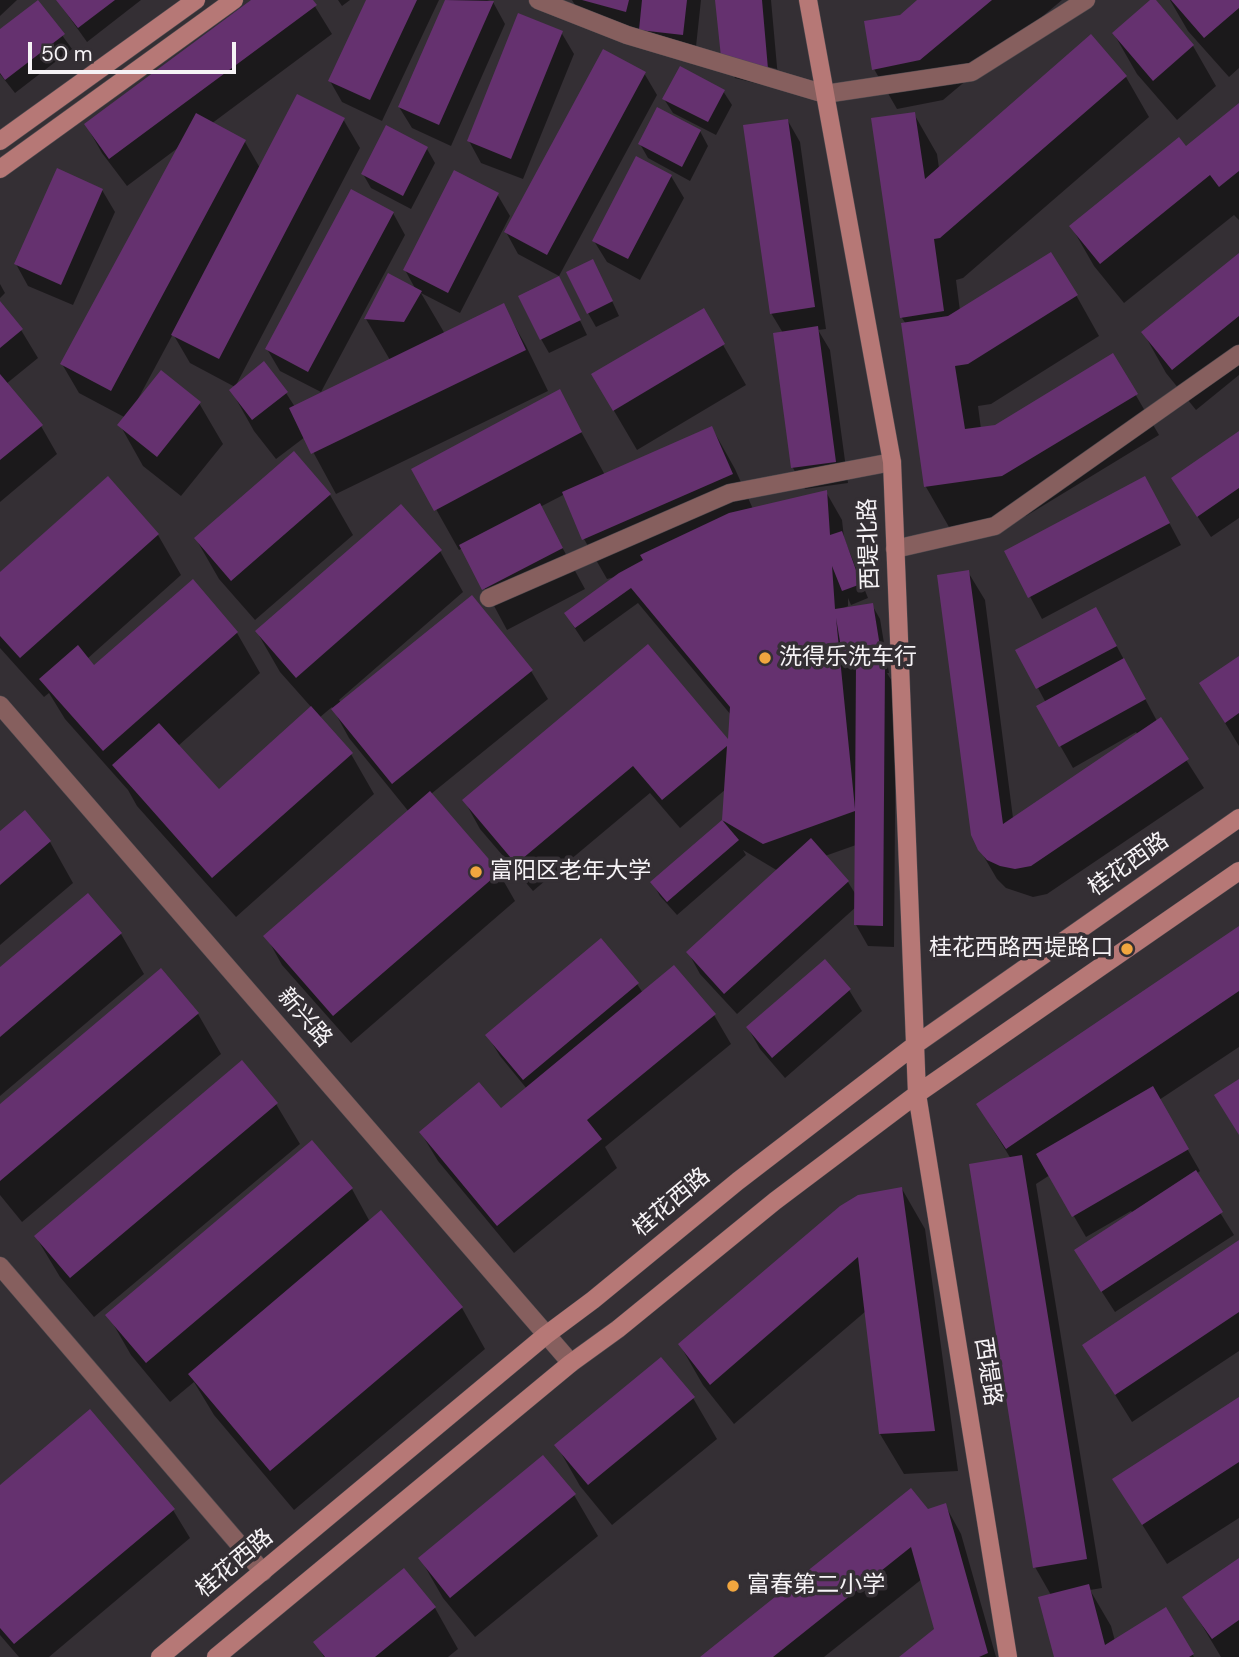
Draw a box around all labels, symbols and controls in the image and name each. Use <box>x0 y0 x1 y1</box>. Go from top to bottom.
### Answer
scale bar <box>32 28 240 72</box>
text: 50 m <box>41 40 92 68</box>
street label: 西堤北路 <box>855 498 885 590</box>
place label: 洗得乐洗车行 <box>779 644 917 672</box>
marker: 洗得乐洗车行 <box>757 650 773 666</box>
street label: 桂花西路 <box>1083 827 1175 903</box>
place label: 富阳区老年大学 <box>490 858 651 886</box>
marker: 富阳区老年大学 <box>468 864 484 880</box>
place label: 桂花西路西堤路口 <box>929 935 1113 963</box>
marker: 桂花西路西堤路口 <box>1119 941 1135 957</box>
street label: 新兴路 <box>271 983 337 1053</box>
street label: 桂花西路 <box>628 1163 716 1243</box>
street label: 西堤路 <box>968 1336 1006 1408</box>
street label: 桂花西路 <box>191 1524 279 1604</box>
place label: 富春第二小学 <box>747 1572 885 1600</box>
marker: 富春第二小学 <box>725 1578 741 1594</box>

